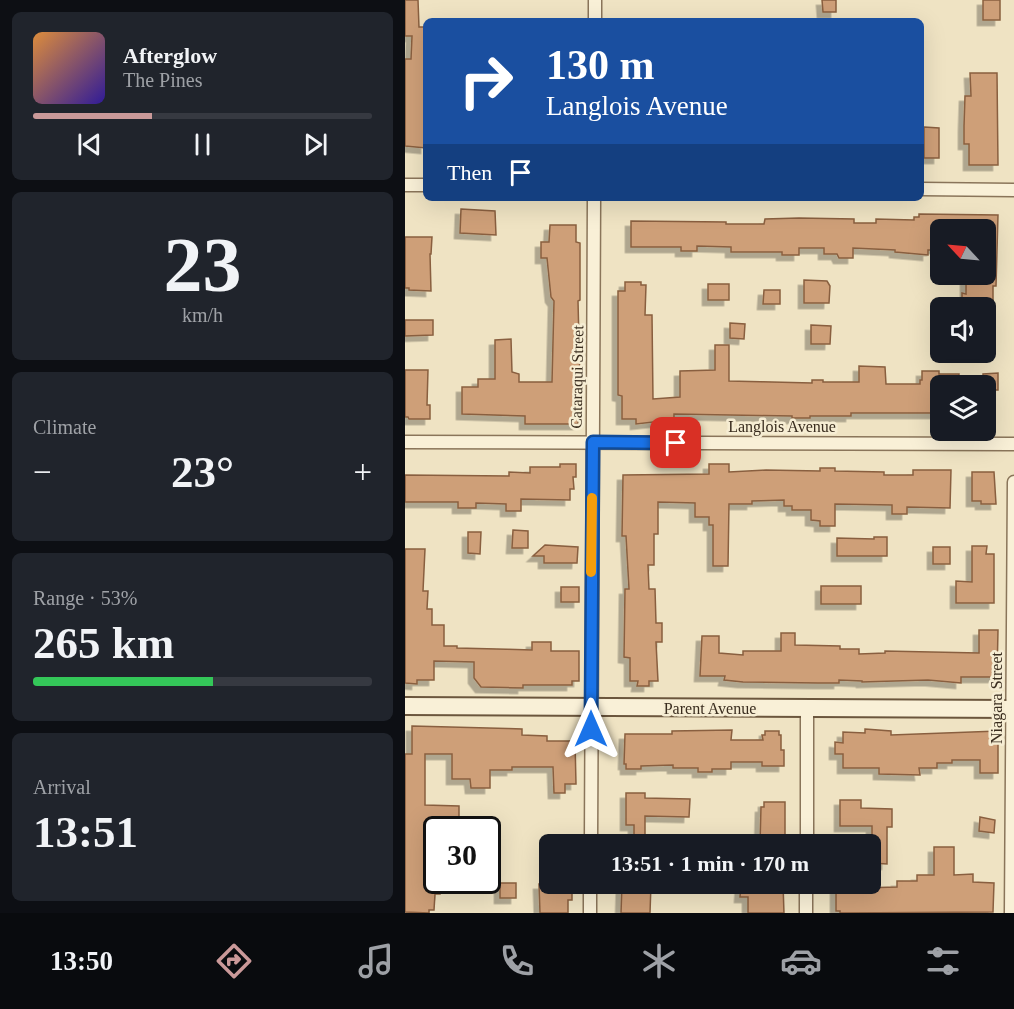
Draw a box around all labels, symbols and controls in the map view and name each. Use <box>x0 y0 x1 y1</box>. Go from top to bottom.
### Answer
icon: right <box>447 42 525 120</box>
text: 130 m <box>546 42 655 88</box>
text: Afterglow <box>123 43 217 68</box>
text: The Pines <box>123 69 202 91</box>
text: Langlois Avenue <box>546 91 728 121</box>
icon: previous <box>73 128 106 161</box>
icon: pause <box>186 128 219 161</box>
icon: next <box>299 128 332 161</box>
icon: arrive <box>504 156 537 189</box>
text: Then <box>447 160 492 185</box>
north arrow <box>930 219 996 285</box>
map controls <box>930 219 996 441</box>
text: 23 <box>164 221 242 308</box>
button: sound <box>930 297 996 363</box>
text: km/h <box>182 304 223 326</box>
street label: Cataraqui Street <box>568 325 587 429</box>
button: layers <box>930 375 996 441</box>
text: Climate <box>33 416 96 438</box>
pin <box>650 417 701 468</box>
street label: Langlois Avenue <box>728 418 836 436</box>
icon: arrive <box>659 426 692 459</box>
text: 23° <box>171 447 234 497</box>
text: − <box>33 454 52 490</box>
text: + <box>353 454 372 490</box>
text: Range · 53% <box>33 587 137 609</box>
text: 265 km <box>33 618 174 668</box>
street label: Niagara Street <box>988 651 1006 744</box>
position arrow <box>559 697 623 761</box>
street label: Parent Avenue <box>664 700 756 717</box>
text: Arrival <box>33 776 91 798</box>
text: 13:51 <box>33 807 138 857</box>
speed limit sign: 30 <box>423 816 501 894</box>
text: 13:51 · 1 min · 170 m <box>611 851 809 876</box>
icon: directions <box>213 940 255 982</box>
icon: music <box>355 940 397 982</box>
icon: phone <box>496 940 538 982</box>
icon: climate <box>638 940 680 982</box>
icon: car <box>780 940 822 982</box>
icon: filters <box>922 940 964 982</box>
text: 13:50 <box>50 946 113 976</box>

